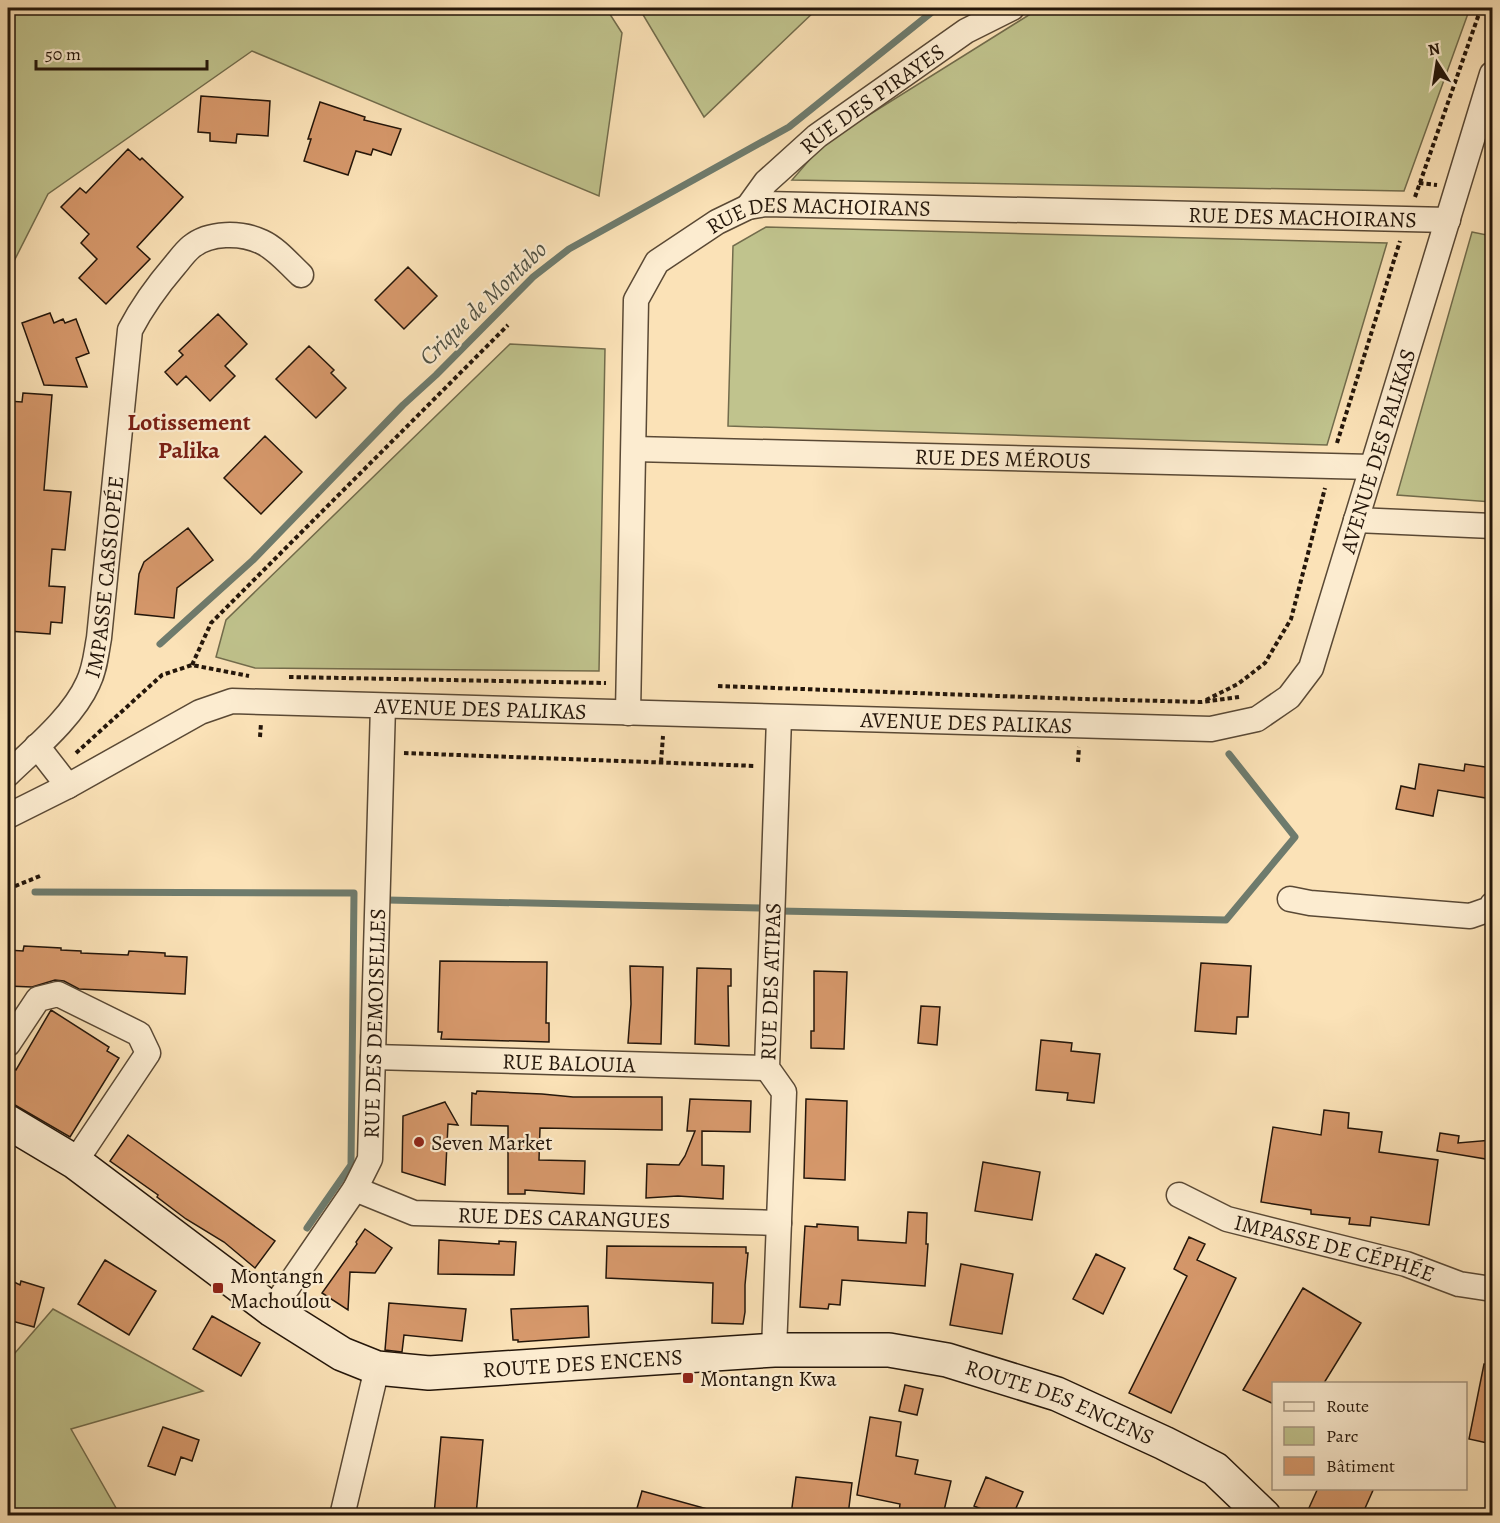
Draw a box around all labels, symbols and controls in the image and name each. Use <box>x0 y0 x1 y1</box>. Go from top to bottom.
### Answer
scale bar <box>36 33 207 71</box>
north arrow <box>1407 33 1467 93</box>
street label: RUE DES PIRAYES <box>793 37 951 161</box>
text: N <box>1426 37 1442 61</box>
text: 50 m <box>45 42 81 66</box>
street label: RUE DES MACHOIRANS <box>700 190 931 241</box>
street label: RUE DES MACHOIRANS <box>1188 200 1417 235</box>
water label: Crique de Montabo <box>412 234 554 372</box>
street label: AVENUE DES PALIKAS <box>1333 345 1423 558</box>
district label: Lotissement Palika <box>127 406 251 466</box>
street label: RUE DES MÉROUS <box>914 442 1092 476</box>
street label: IMPASSE CASSIOPÉE <box>77 474 131 682</box>
street label: AVENUE DES PALIKAS <box>373 691 587 727</box>
street label: AVENUE DES PALIKAS <box>859 705 1073 741</box>
street label: RUE DES ATIPAS <box>753 902 789 1061</box>
street label: RUE DES DEMOISELLES <box>357 908 393 1139</box>
street label: RUE BALOUIA <box>502 1047 637 1080</box>
place label: Seven Market <box>431 1128 553 1158</box>
marker: Seven Market <box>412 1135 426 1149</box>
street label: RUE DES CARANGUES <box>457 1200 671 1236</box>
street label: IMPASSE DE CÉPHÉE <box>1231 1207 1439 1290</box>
place label: Montangn Machoulou <box>230 1261 331 1316</box>
marker: Montangn Machoulou <box>211 1281 225 1295</box>
street label: ROUTE DES ENCENS <box>482 1342 684 1385</box>
street label: ROUTE DES ENCENS <box>961 1353 1159 1452</box>
place label: Montangn Kwa <box>700 1364 838 1394</box>
marker: Montangn Kwa <box>681 1371 695 1385</box>
legend <box>1272 1382 1467 1490</box>
text: Route <box>1326 1394 1369 1418</box>
text: Parc <box>1326 1424 1358 1448</box>
text: Bâtiment <box>1326 1454 1395 1478</box>

